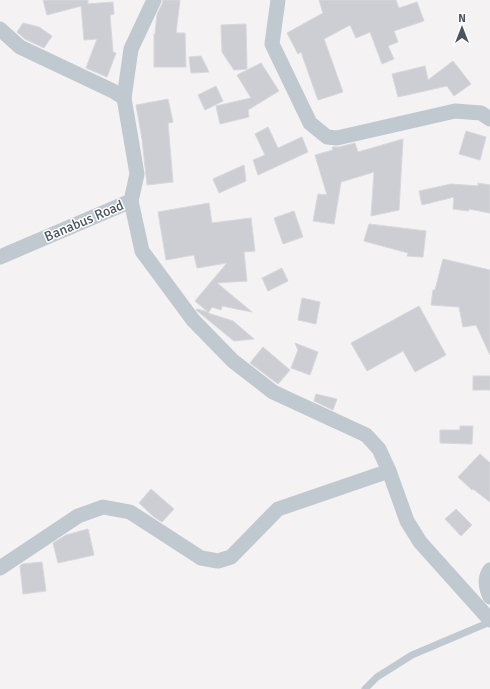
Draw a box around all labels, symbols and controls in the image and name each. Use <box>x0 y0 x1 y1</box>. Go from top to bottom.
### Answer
north arrow <box>442 8 482 48</box>
text: N <box>458 12 466 25</box>
street label: Banabus Road <box>42 197 126 245</box>

